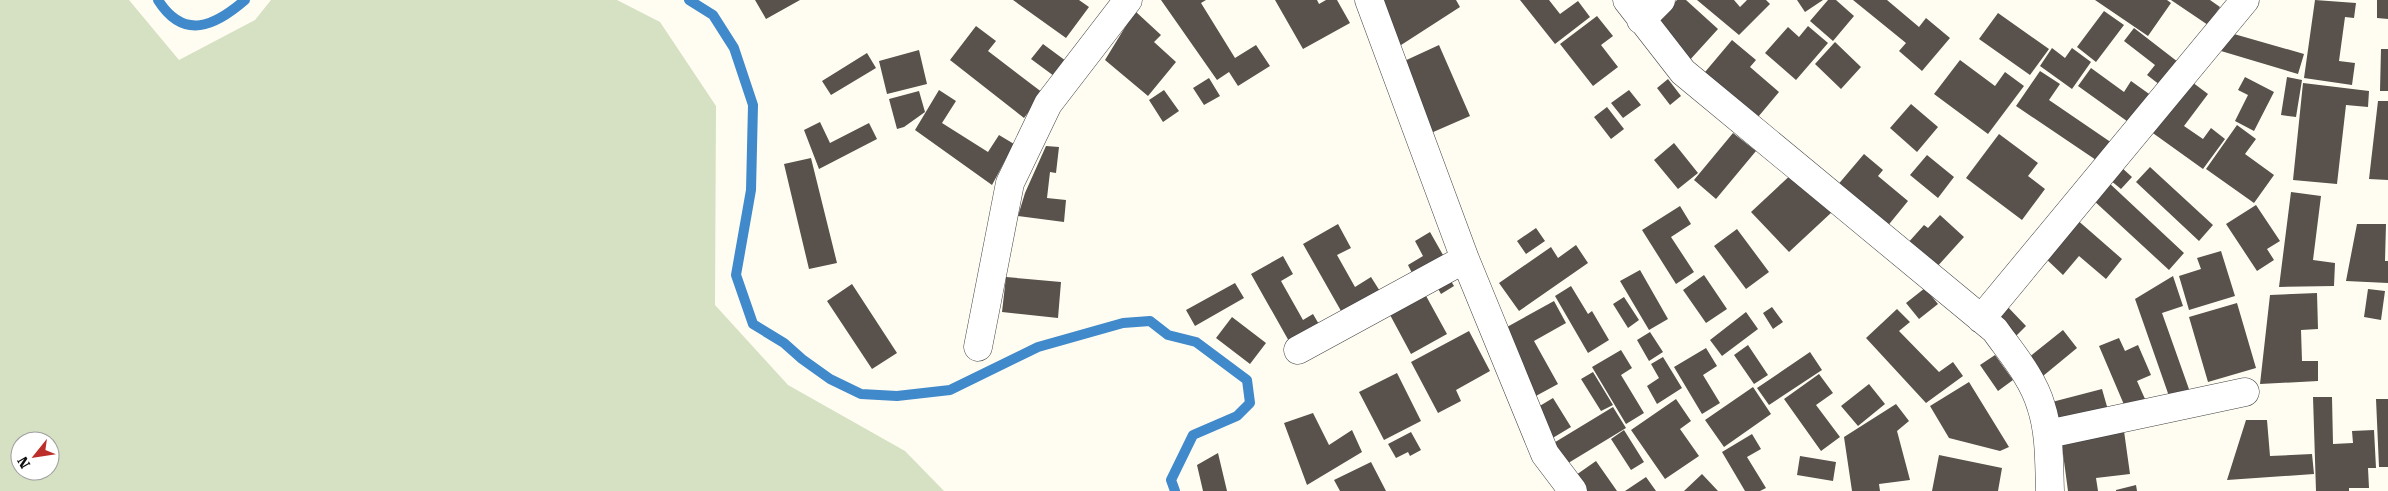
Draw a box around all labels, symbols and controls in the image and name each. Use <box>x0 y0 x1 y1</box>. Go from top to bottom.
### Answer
north arrow <box>10 431 60 481</box>
text: N <box>14 454 33 471</box>

